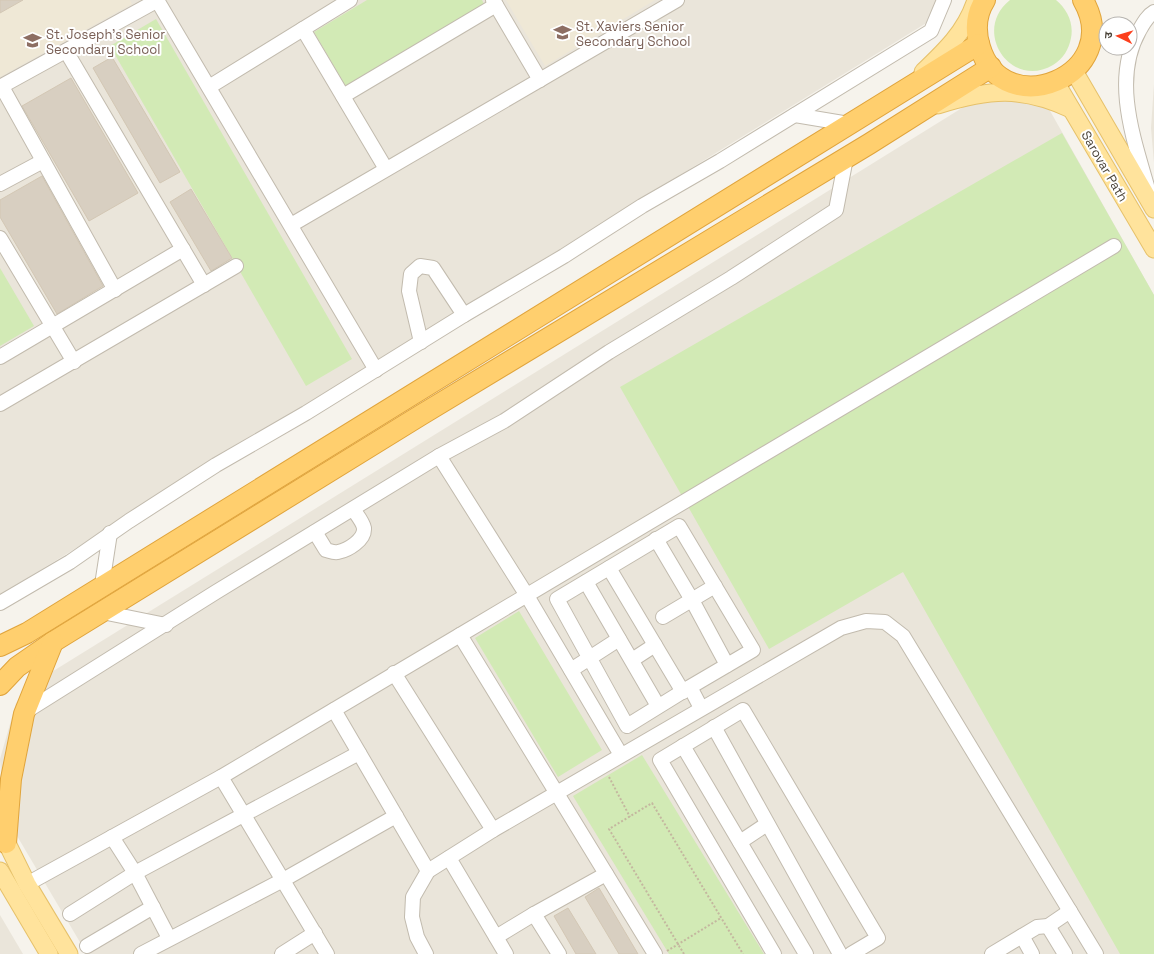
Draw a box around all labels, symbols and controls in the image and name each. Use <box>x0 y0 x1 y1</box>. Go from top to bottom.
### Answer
north arrow <box>1098 16 1138 56</box>
place label: St. Xaviers Senior Secondary School <box>576 18 690 50</box>
school or university icon: St. Xaviers Senior Secondary School <box>553 23 573 43</box>
place label: St. Joseph’s Senior Secondary School <box>46 26 165 58</box>
school or university icon: St. Joseph’s Senior Secondary School <box>23 31 43 51</box>
text: उ <box>1101 31 1115 39</box>
street label: Sarovar Path <box>1077 128 1132 205</box>

